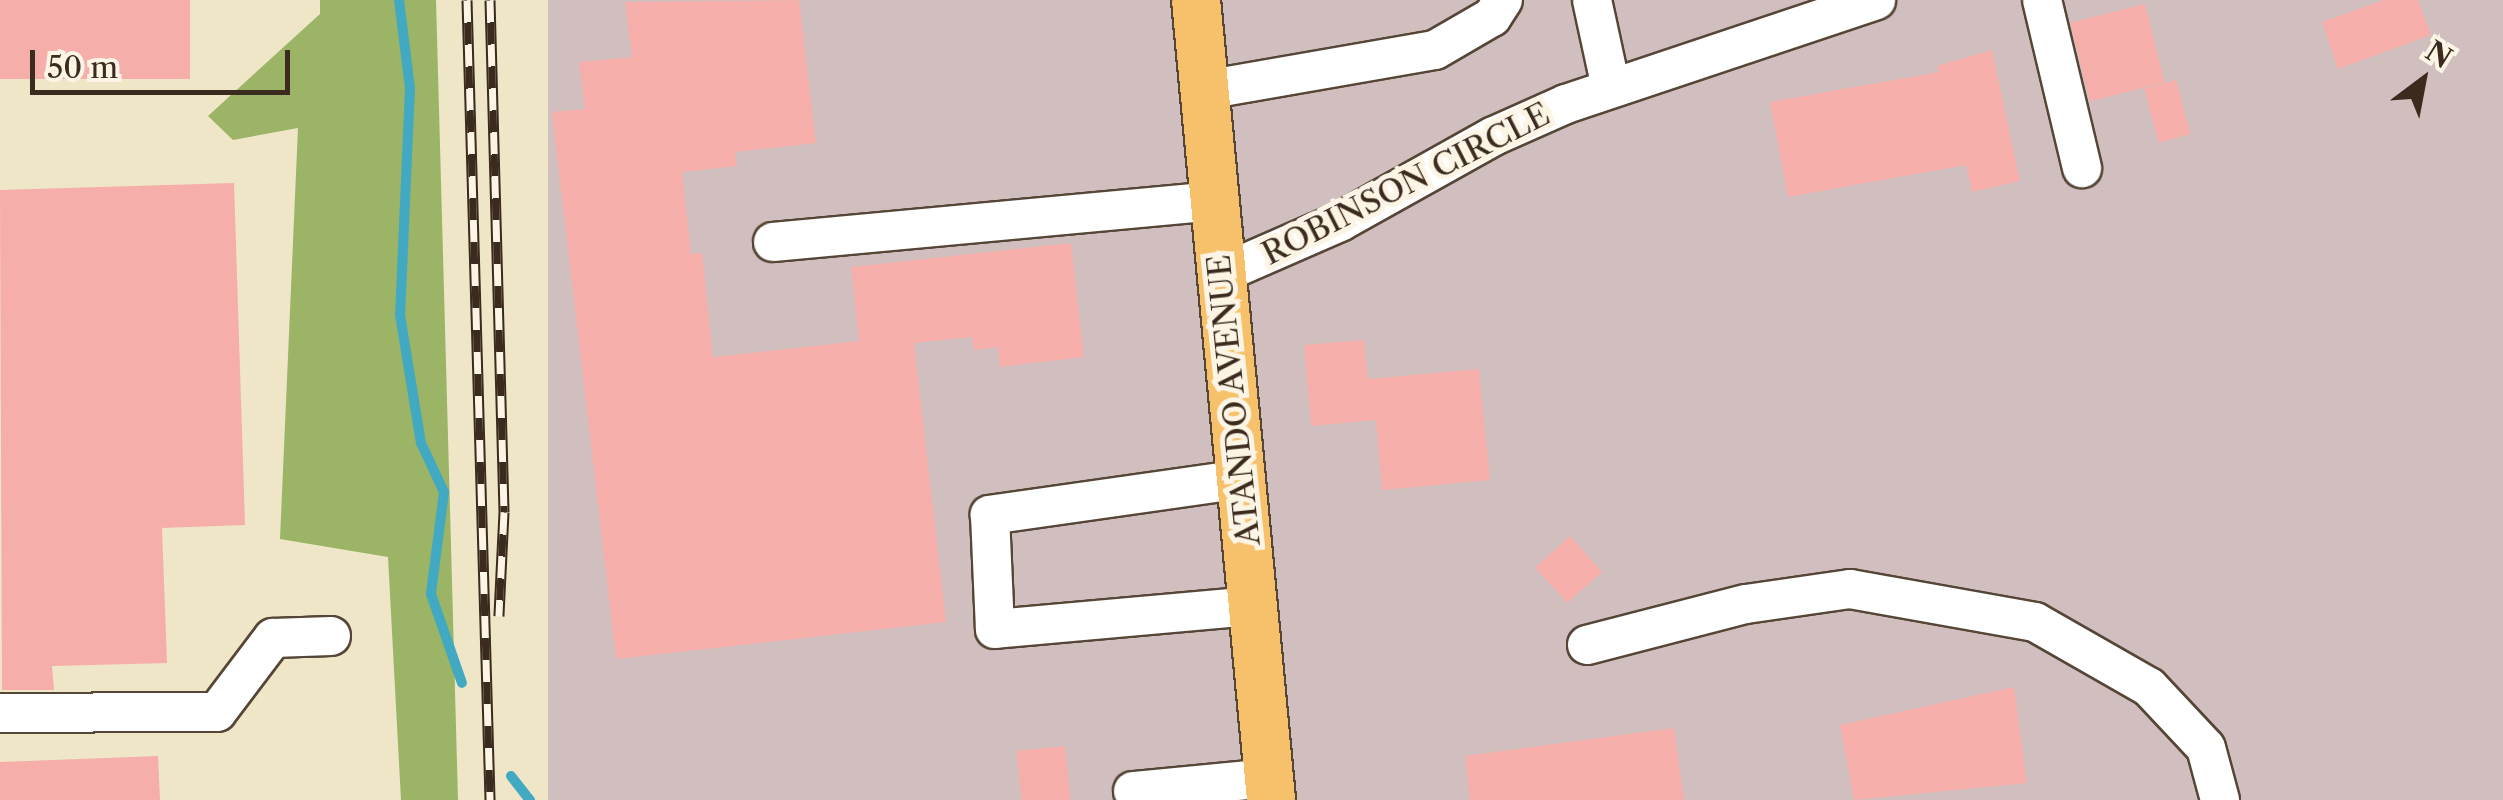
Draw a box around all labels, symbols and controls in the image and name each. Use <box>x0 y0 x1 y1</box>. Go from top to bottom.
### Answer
scale bar <box>35 30 295 92</box>
north arrow <box>2373 30 2473 130</box>
text: N <box>2420 34 2458 75</box>
text: 50 m <box>47 49 118 86</box>
street label: ROBINSON CIRCLE <box>1256 95 1556 273</box>
street label: ATANDO AVENUE <box>1200 252 1268 548</box>

